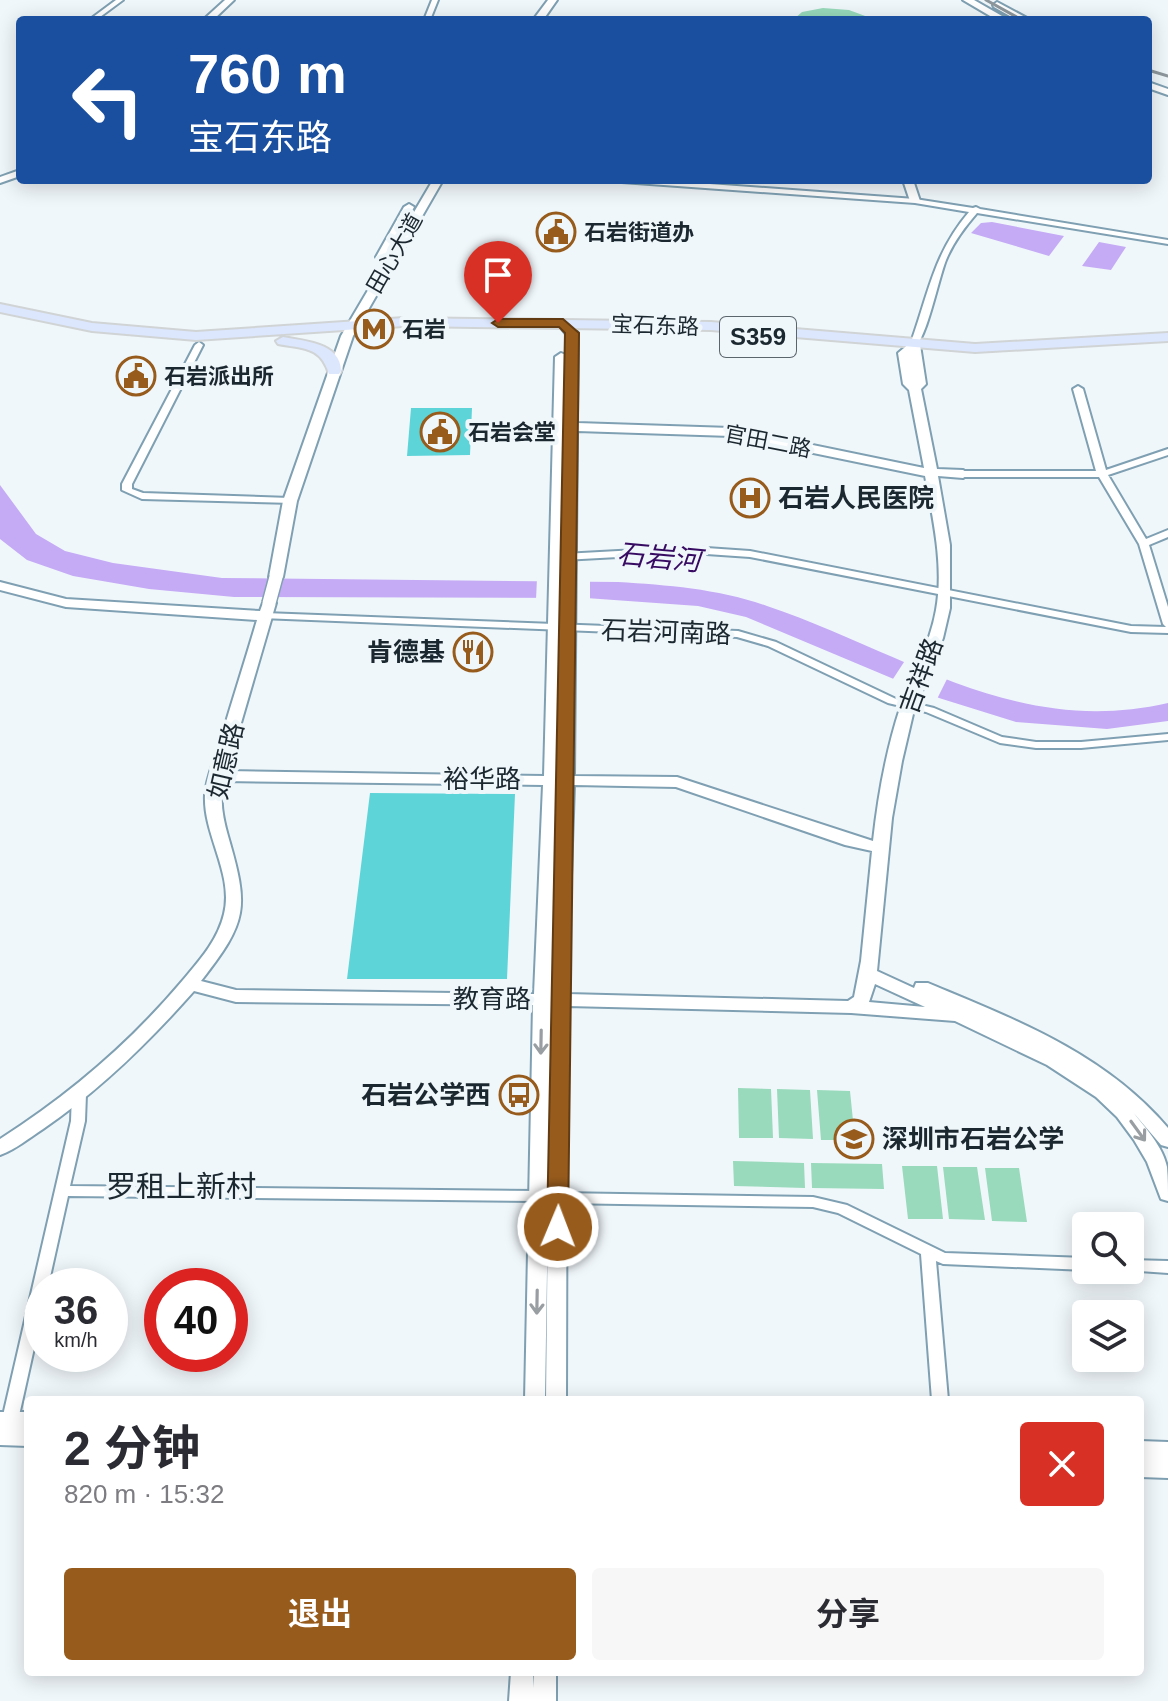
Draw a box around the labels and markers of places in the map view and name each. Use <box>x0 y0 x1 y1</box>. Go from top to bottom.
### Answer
public building icon: 石岩街道办 <box>535 211 577 253</box>
place label: 石岩街道办 <box>584 220 694 245</box>
pin <box>464 241 532 323</box>
metro station icon: 石岩 <box>353 308 395 350</box>
place label: 石岩 <box>402 317 446 342</box>
public building icon: 石岩派出所 <box>115 355 157 397</box>
place label: 石岩派出所 <box>164 364 274 389</box>
public building icon: 石岩会堂 <box>419 411 461 453</box>
place label: 石岩会堂 <box>468 420 556 445</box>
hospital icon: 石岩人民医院 <box>729 477 771 519</box>
place label: 石岩人民医院 <box>778 483 934 513</box>
restaurant icon: 肯德基 <box>452 631 494 673</box>
place label: 肯德基 <box>367 637 445 667</box>
bus stop icon: 石岩公学西 <box>498 1074 540 1116</box>
place label: 石岩公学西 <box>361 1080 491 1110</box>
school or university icon: 深圳市石岩公学 <box>833 1118 875 1160</box>
place label: 深圳市石岩公学 <box>882 1124 1064 1154</box>

